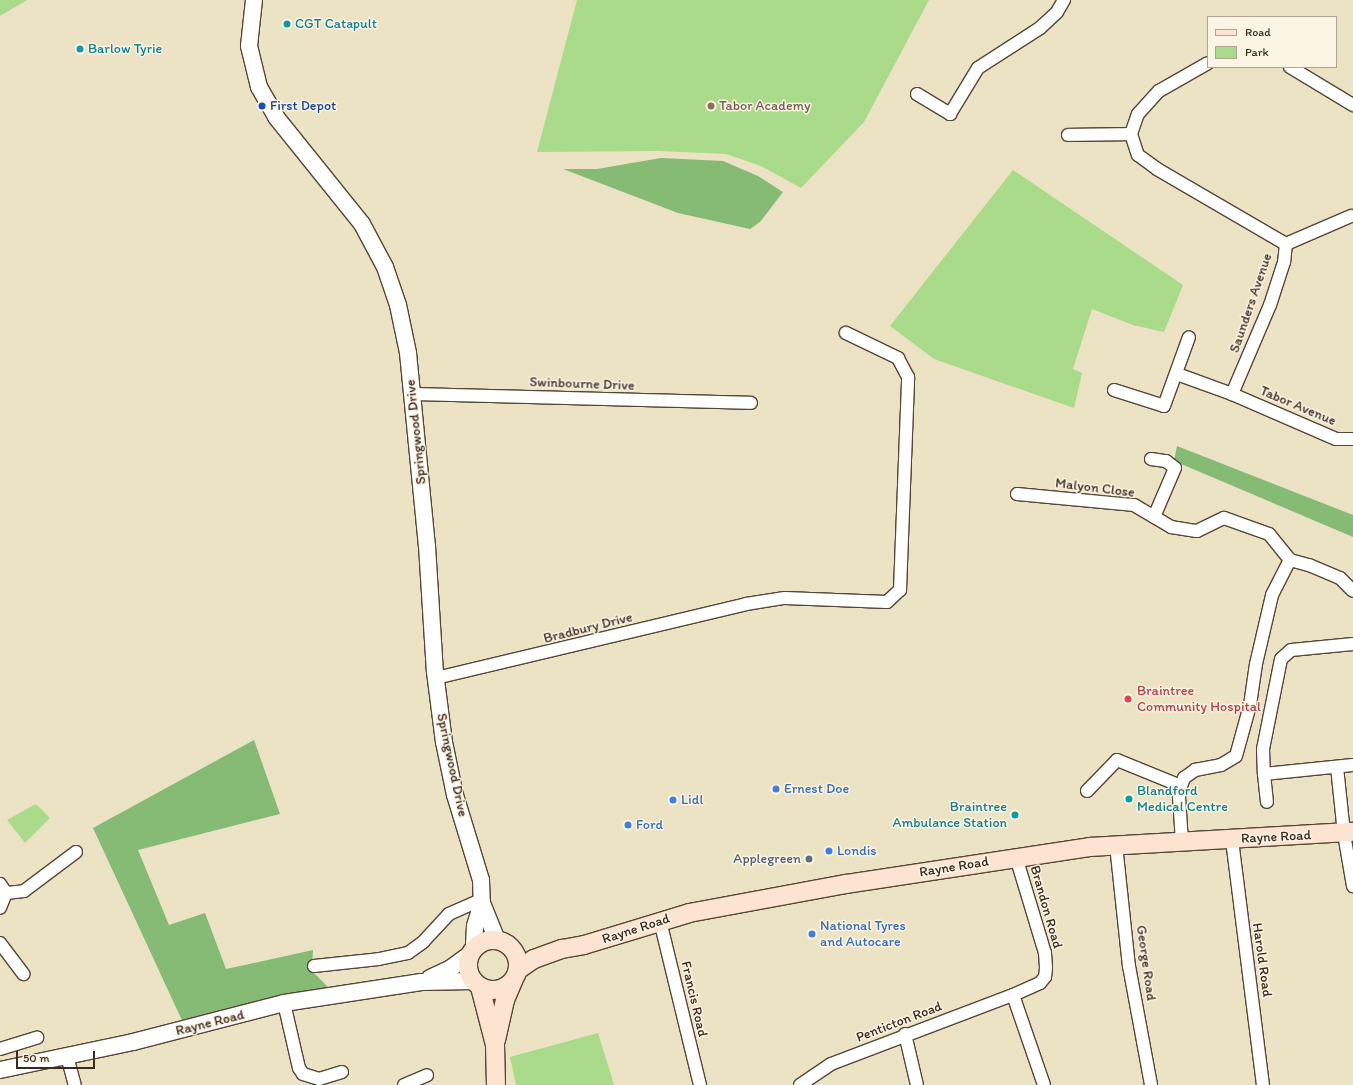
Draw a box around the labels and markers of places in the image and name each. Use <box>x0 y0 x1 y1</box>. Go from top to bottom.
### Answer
place label: CGT Catapult <box>295 16 377 32</box>
marker: CGT Catapult <box>282 19 292 29</box>
place label: Barlow Tyrie <box>88 41 162 57</box>
marker: Barlow Tyrie <box>75 44 85 54</box>
place label: First Depot <box>270 98 337 114</box>
place label: Tabor Academy <box>719 98 811 114</box>
marker: First Depot <box>257 101 267 111</box>
marker: Tabor Academy <box>706 101 716 111</box>
place label: Braintree Community Hospital <box>1137 683 1260 716</box>
marker: Braintree Community Hospital <box>1122 693 1134 705</box>
place label: Ernest Doe <box>784 781 849 797</box>
place label: Blandford Medical Centre <box>1137 783 1228 816</box>
marker: Ernest Doe <box>771 784 781 794</box>
place label: Lidl <box>681 792 703 808</box>
marker: Blandford Medical Centre <box>1124 794 1134 804</box>
marker: Lidl <box>668 795 678 805</box>
place label: Braintree Ambulance Station <box>892 799 1007 832</box>
marker: Braintree Ambulance Station <box>1010 810 1020 820</box>
place label: Ford <box>636 817 663 833</box>
marker: Ford <box>623 820 633 830</box>
place label: Londis <box>837 843 877 859</box>
marker: Londis <box>824 846 834 856</box>
place label: Applegreen <box>733 851 801 867</box>
marker: Applegreen <box>804 854 814 864</box>
place label: National Tyres and Autocare <box>820 918 906 950</box>
marker: National Tyres and Autocare <box>807 929 817 939</box>

